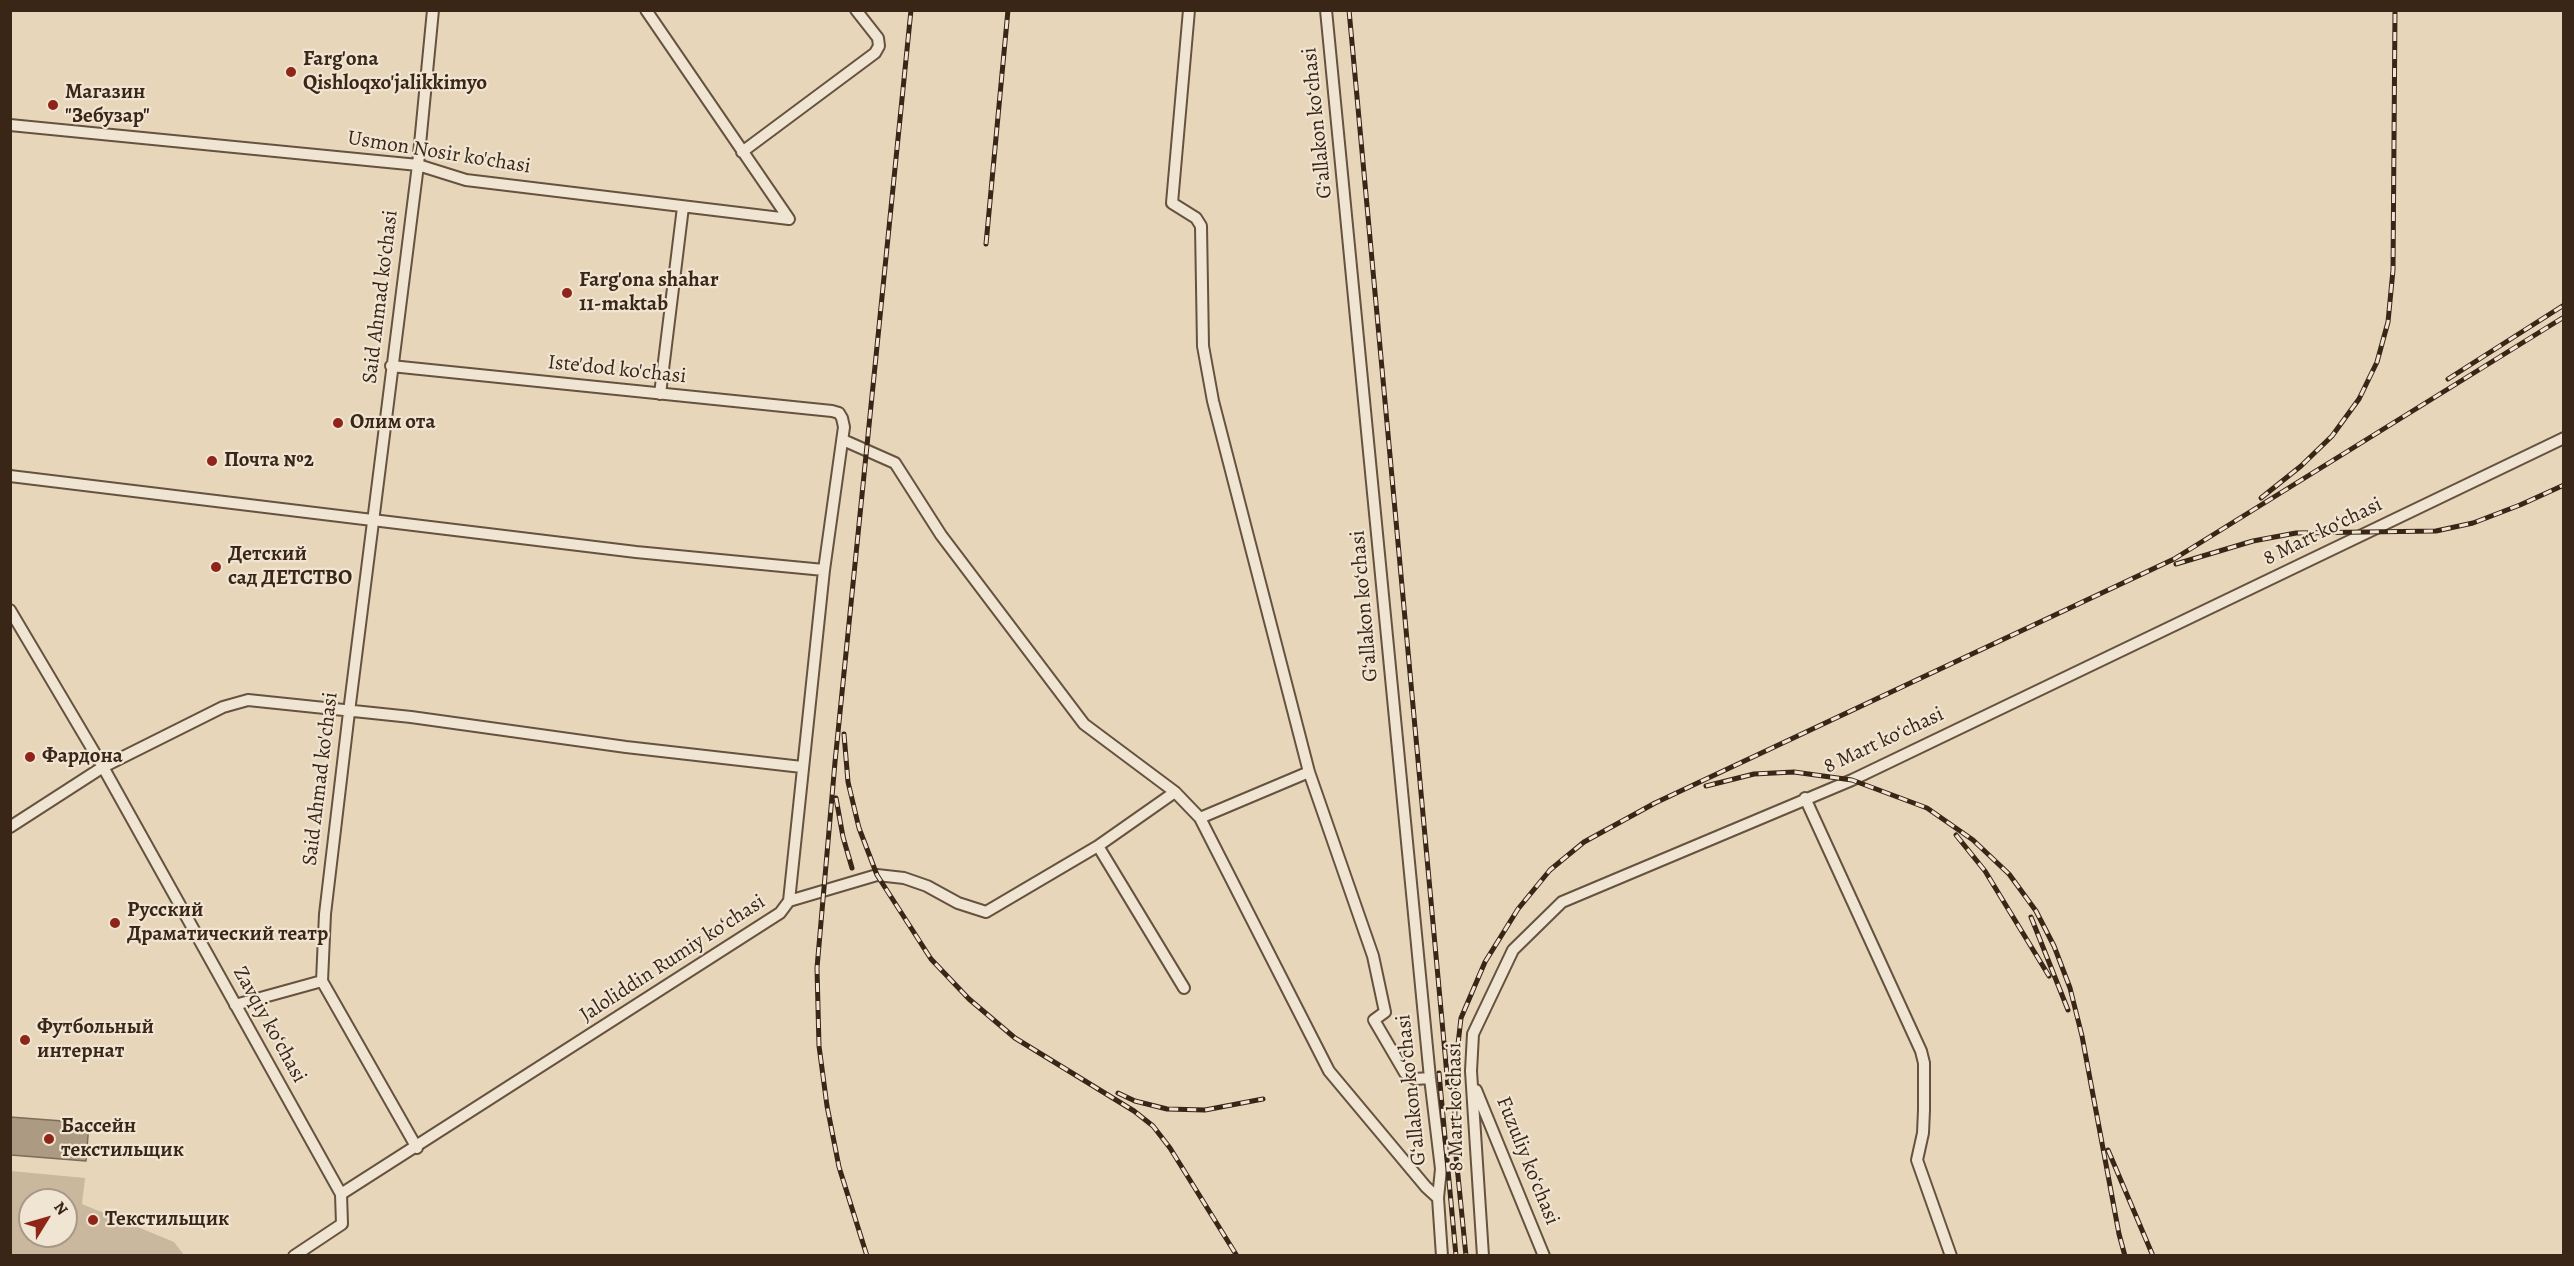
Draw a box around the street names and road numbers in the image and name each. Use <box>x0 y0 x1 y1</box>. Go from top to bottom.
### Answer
street label: Gʻallakon koʻchasi <box>1298 46 1338 200</box>
street label: Usmon Nosir ko'chasi <box>346 126 532 180</box>
street label: Said Ahmad ko'chasi <box>358 209 404 385</box>
street label: Iste'dod ko'chasi <box>547 350 687 390</box>
street label: 8 Mart koʻchasi <box>2259 492 2387 572</box>
street label: Gʻallakon koʻchasi <box>1346 529 1384 683</box>
street label: Said Ahmad ko'chasi <box>298 691 344 867</box>
street label: 8 Mart koʻchasi <box>1820 702 1948 780</box>
street label: Jaloliddin Rumiy koʻchasi <box>576 890 770 1028</box>
street label: Zavqiy koʻchasi <box>227 962 311 1088</box>
street label: Gʻallakon koʻchasi <box>1392 1013 1432 1167</box>
street label: 8 Mart koʻchasi <box>1442 1042 1470 1172</box>
street label: Fuzuliy koʻchasi <box>1490 1093 1564 1229</box>

